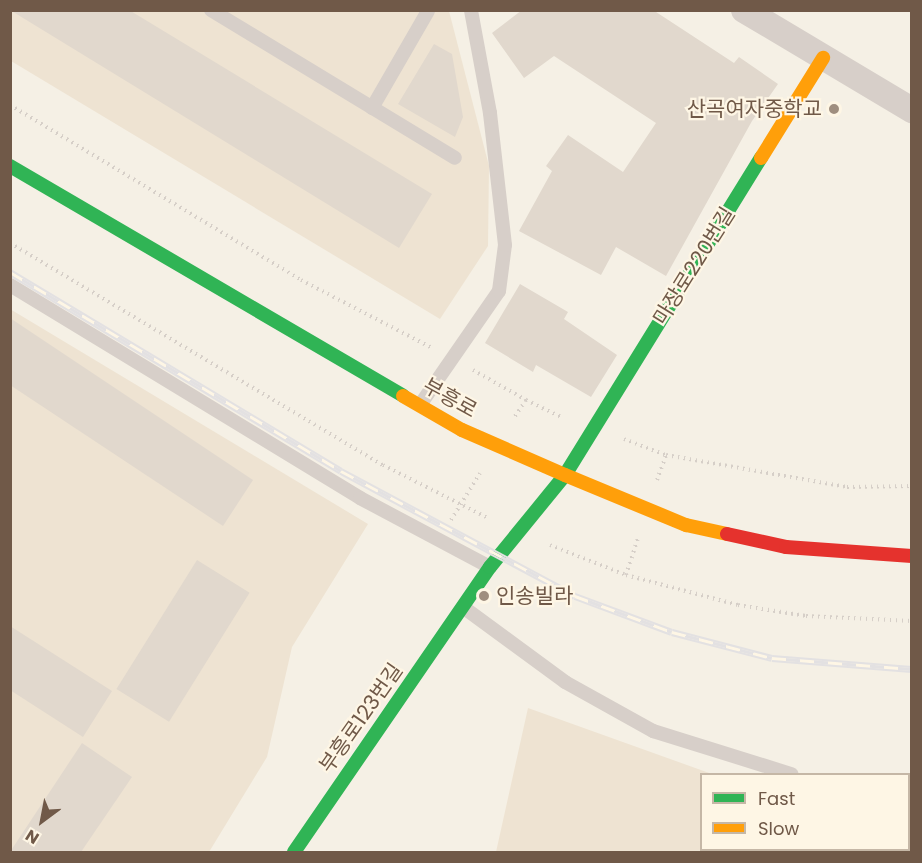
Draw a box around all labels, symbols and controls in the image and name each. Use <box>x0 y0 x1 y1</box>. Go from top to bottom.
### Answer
place label: 산곡여자중학교 <box>687 96 822 122</box>
marker: 산곡여자중학교 <box>827 102 841 116</box>
street label: 마장로220번길 <box>648 203 740 329</box>
street label: 부흥로 <box>419 373 481 423</box>
place label: 인송빌라 <box>496 583 573 609</box>
marker: 인송빌라 <box>477 589 491 603</box>
street label: 부흥로123번길 <box>314 658 408 778</box>
legend <box>700 773 910 851</box>
text: Fast <box>758 786 795 811</box>
north arrow <box>12 791 72 851</box>
text: Slow <box>758 816 799 841</box>
text: N <box>21 824 43 850</box>

